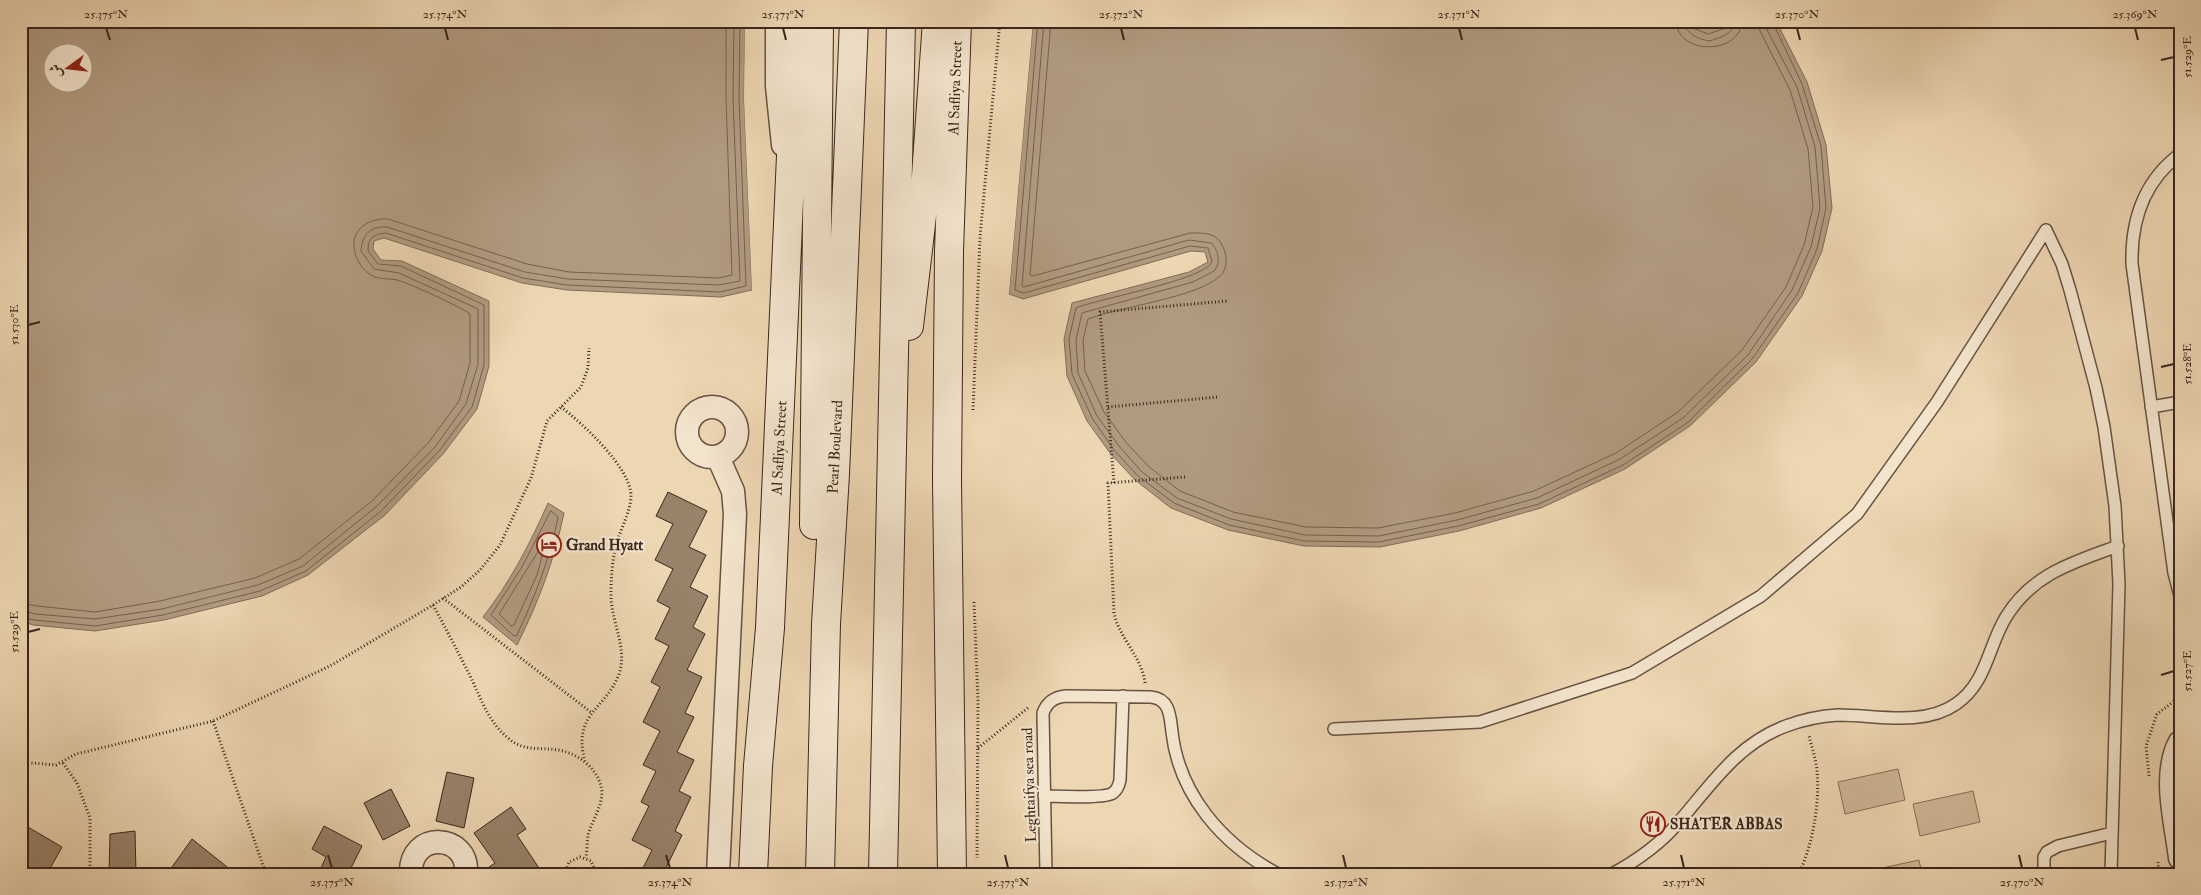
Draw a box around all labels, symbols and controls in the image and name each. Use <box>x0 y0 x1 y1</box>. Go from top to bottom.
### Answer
text: 25.375°N <box>84 7 128 22</box>
text: 25.374°N <box>423 7 468 22</box>
text: 25.373°N <box>761 7 805 22</box>
text: 25.372°N <box>1099 7 1144 22</box>
text: 25.371°N <box>1438 7 1481 22</box>
text: 25.370°N <box>1775 7 1820 22</box>
text: 25.369°N <box>2112 7 2158 22</box>
text: 51.529°E <box>2180 36 2195 78</box>
street label: Al Safliya Street <box>944 40 967 137</box>
north arrow <box>42 42 92 92</box>
text: ش <box>46 62 66 80</box>
text: 51.530°E <box>7 304 22 345</box>
text: 51.528°E <box>2180 343 2195 385</box>
street label: Pearl Boulevard <box>824 399 847 494</box>
street label: Al Safliya Street <box>767 400 791 497</box>
hotel icon: Grand Hyatt <box>536 532 562 558</box>
place label: Grand Hyatt <box>566 536 643 556</box>
text: 51.529°E <box>7 611 22 653</box>
text: 51.527°E <box>2180 650 2195 692</box>
street label: Leghtaifya sea road <box>1018 727 1041 843</box>
restaurant icon: SHATER ABBAS <box>1640 811 1666 837</box>
place label: SHATER ABBAS <box>1670 815 1783 834</box>
text: 25.375°N <box>310 875 354 890</box>
text: 25.374°N <box>648 875 693 890</box>
text: 25.373°N <box>986 875 1030 890</box>
text: 25.372°N <box>1324 875 1369 890</box>
text: 25.371°N <box>1663 875 1706 890</box>
text: 25.370°N <box>2000 875 2045 890</box>

